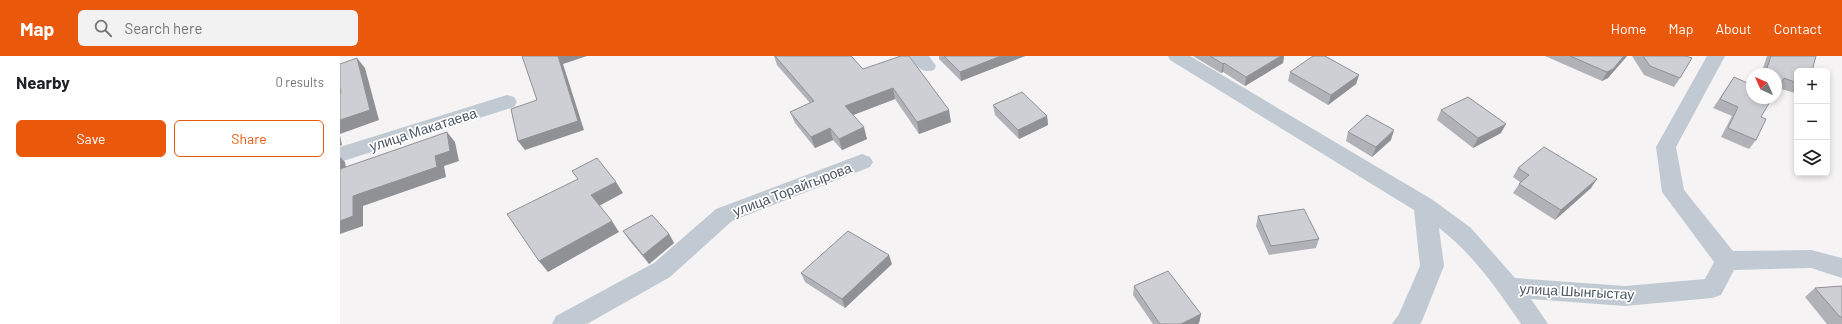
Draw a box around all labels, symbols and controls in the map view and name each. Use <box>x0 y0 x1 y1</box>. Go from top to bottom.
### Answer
search box <box>78 10 358 46</box>
text: Map <box>20 17 54 40</box>
icon: search <box>92 17 114 39</box>
text: Search here <box>124 19 202 37</box>
text: Home <box>1611 20 1647 37</box>
text: Map <box>1669 20 1693 37</box>
text: About <box>1715 20 1752 37</box>
text: Contact <box>1774 20 1822 37</box>
north arrow <box>1746 68 1782 104</box>
map controls <box>1794 68 1830 176</box>
button: + <box>1794 68 1830 104</box>
text: Nearby <box>16 72 70 92</box>
text: 0 results <box>275 74 324 90</box>
street label: улица Макатаева <box>367 104 479 154</box>
button: − <box>1794 104 1830 140</box>
button: Save <box>16 120 166 157</box>
button: Share <box>174 120 324 157</box>
button: layers <box>1794 140 1830 176</box>
street label: улица Торайгырова <box>730 158 854 219</box>
street label: улица Шынгыстау <box>1519 280 1635 302</box>

